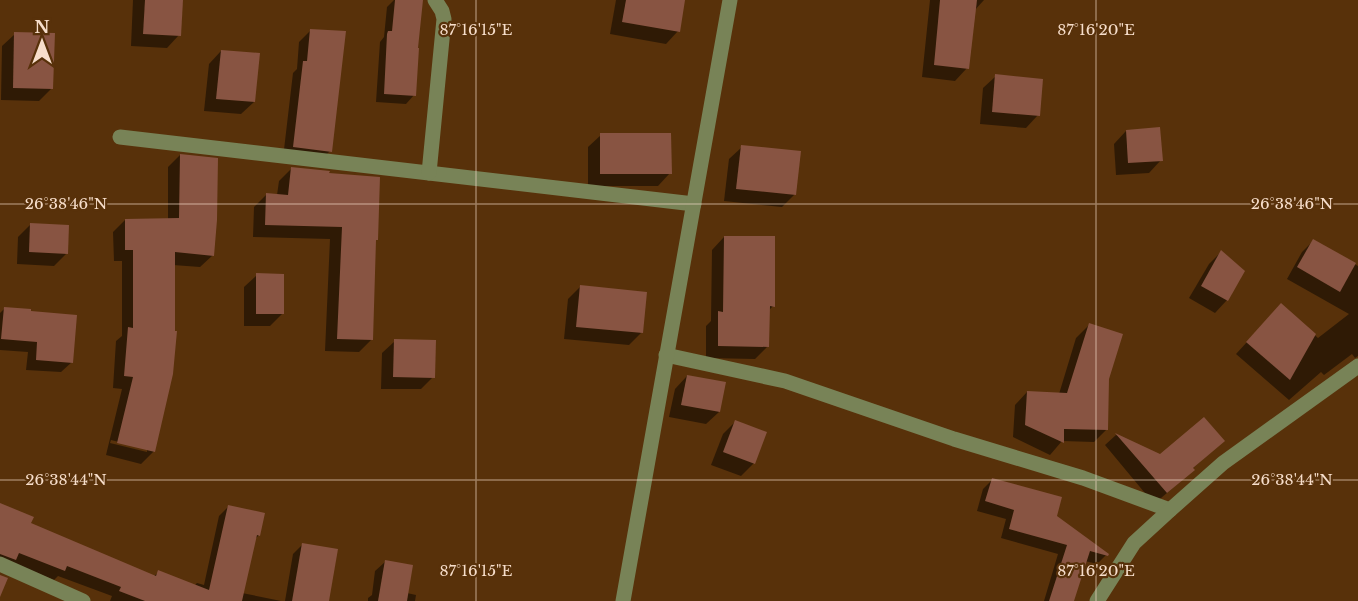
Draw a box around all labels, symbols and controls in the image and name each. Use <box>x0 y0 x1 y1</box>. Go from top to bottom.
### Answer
north arrow <box>12 12 72 72</box>
text: N <box>34 17 50 37</box>
text: 87°16'15"E <box>440 20 513 39</box>
text: 87°16'20"E <box>1057 20 1135 39</box>
text: 26°38'46"N <box>25 194 107 213</box>
text: 26°38'46"N <box>1251 194 1333 213</box>
text: 26°38'44"N <box>25 470 107 489</box>
text: 26°38'44"N <box>1251 470 1333 489</box>
text: 87°16'15"E <box>440 561 513 580</box>
text: 87°16'20"E <box>1057 561 1135 580</box>

